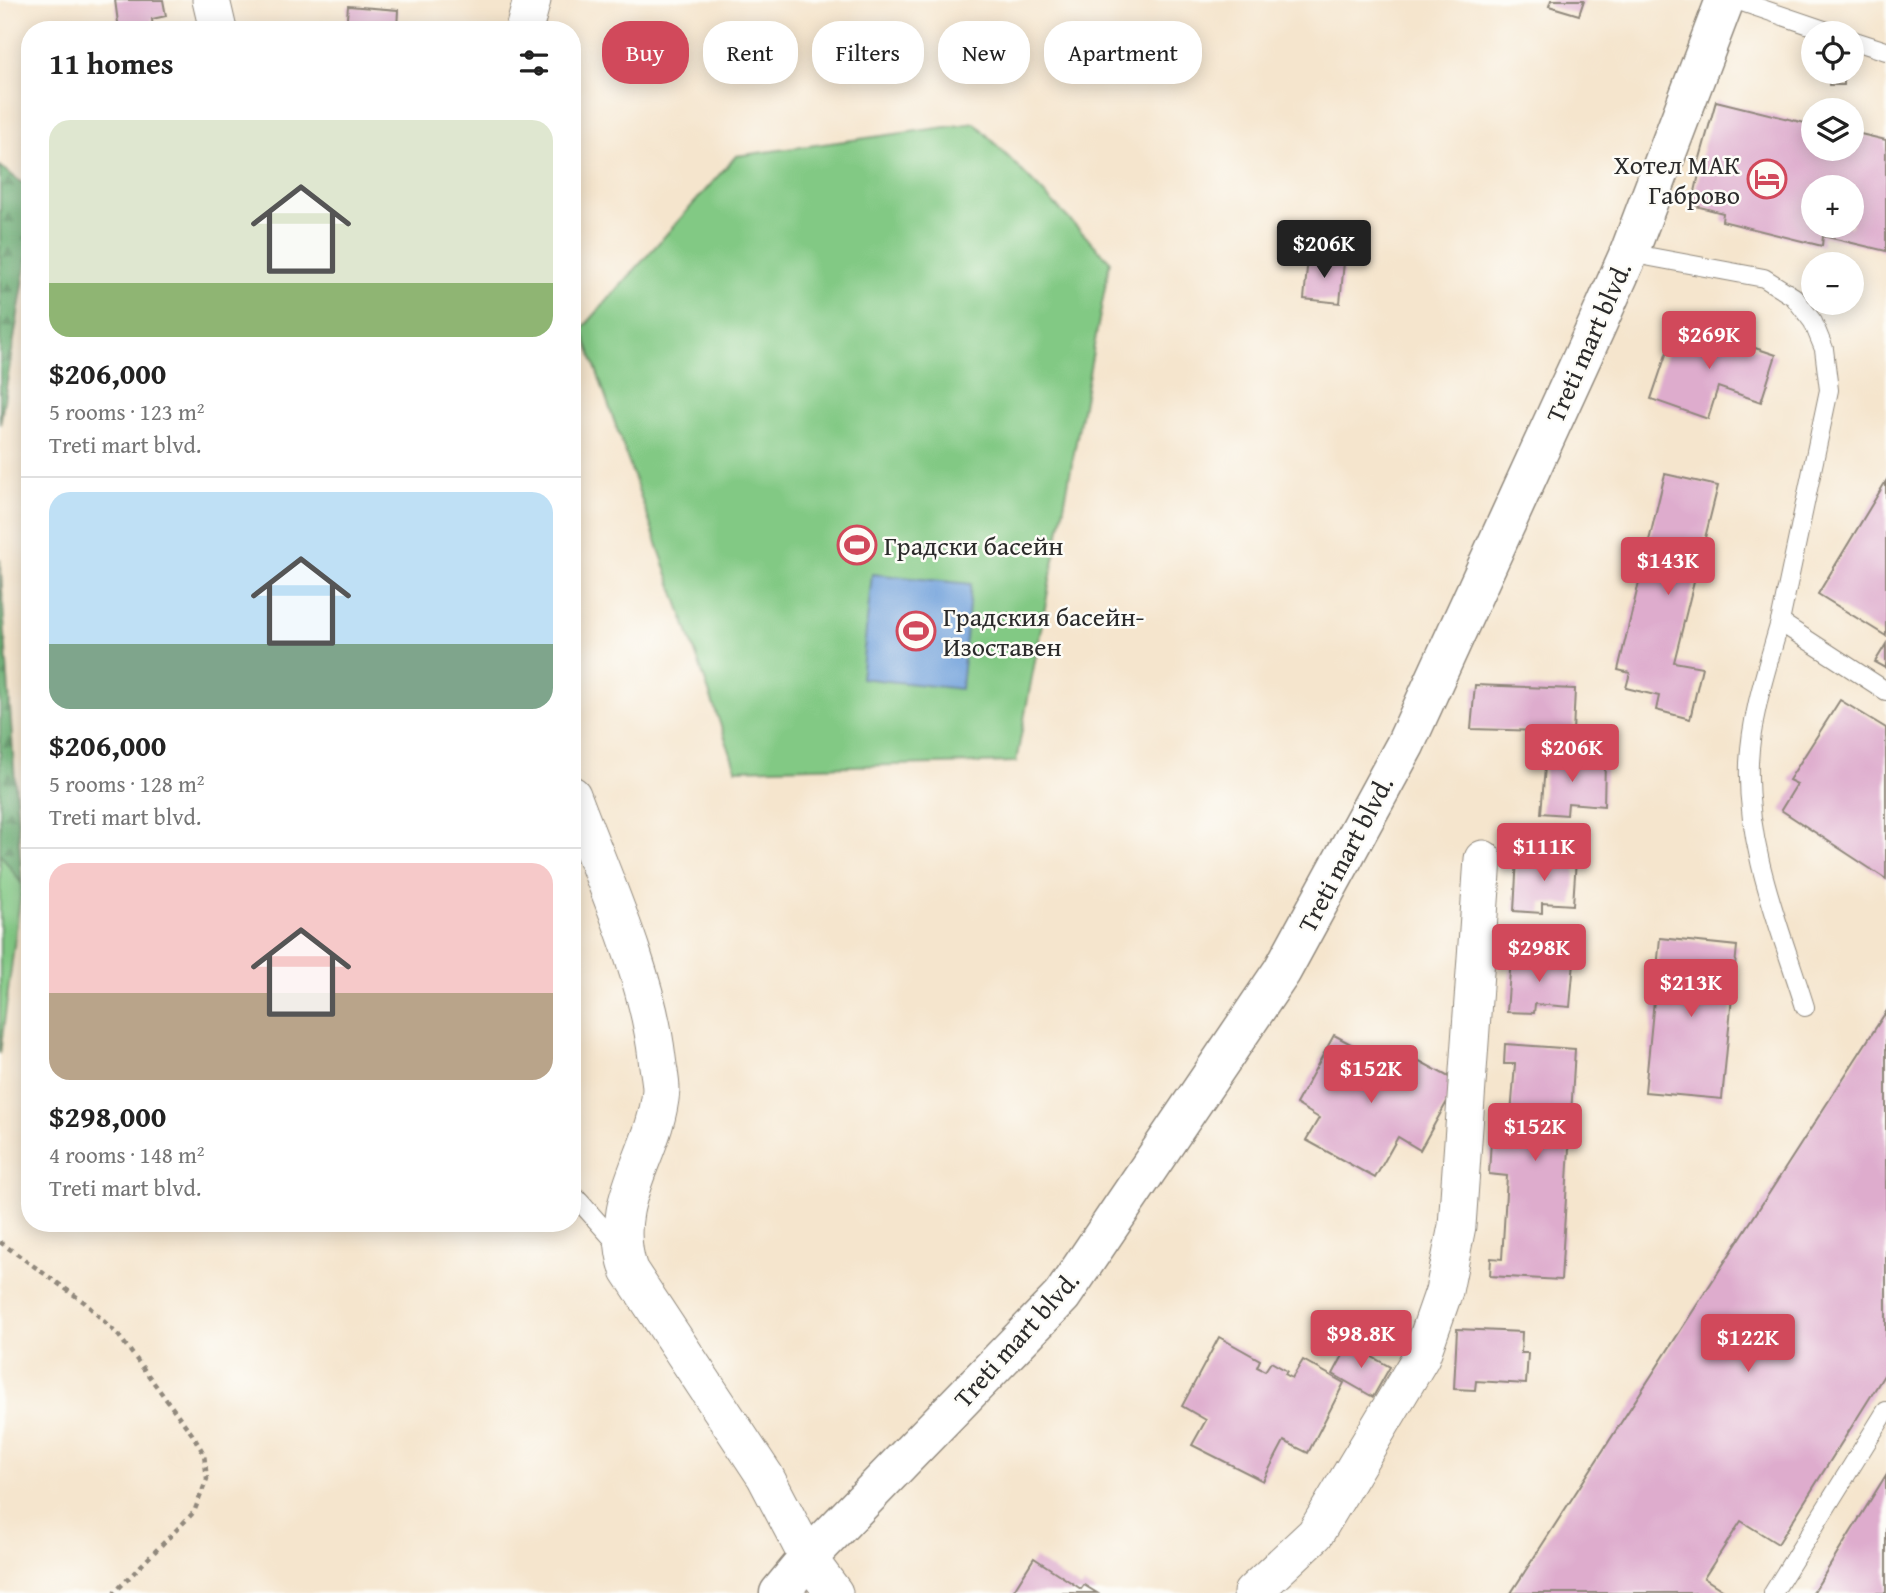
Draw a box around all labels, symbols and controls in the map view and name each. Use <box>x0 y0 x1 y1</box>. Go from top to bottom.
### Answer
chip: Buy <box>602 21 689 84</box>
chip: Rent <box>703 21 798 84</box>
chip: Filters <box>812 21 924 84</box>
chip: New <box>938 21 1030 84</box>
chip: Apartment <box>1044 21 1202 84</box>
map controls <box>1801 21 1864 315</box>
button: locate <box>1801 21 1864 84</box>
text: 11 homes <box>49 41 174 85</box>
icon: filters <box>515 44 553 82</box>
button: layers <box>1801 98 1864 161</box>
place label: Хотел МАК Габрово <box>1614 145 1740 214</box>
hotel icon: Хотел МАК Габрово <box>1746 158 1788 200</box>
icon: home <box>238 166 364 292</box>
button: + <box>1801 175 1864 238</box>
pin: $206K <box>1275 220 1373 280</box>
text: $206K <box>1293 226 1355 259</box>
button: − <box>1801 252 1864 315</box>
street label: Treti mart blvd. <box>1535 255 1641 429</box>
pin: $269K <box>1660 312 1758 371</box>
text: $269K <box>1678 317 1740 350</box>
text: $206,000 <box>49 351 166 395</box>
text: 5 rooms · 123 m² <box>49 395 204 428</box>
text: Treti mart blvd. <box>49 428 201 461</box>
sports icon: Градски басейн <box>836 524 878 566</box>
place label: Градски басейн <box>884 526 1063 565</box>
icon: home <box>238 538 364 664</box>
pin: $143K <box>1619 538 1717 597</box>
text: $143K <box>1637 543 1699 576</box>
place label: Градския басейн- Изоставен <box>943 597 1145 666</box>
sports icon: Градския басейн- Изоставен <box>895 610 937 652</box>
text: $206,000 <box>49 723 166 767</box>
pin: $206K <box>1523 724 1621 784</box>
text: $206K <box>1541 730 1603 763</box>
text: 5 rooms · 128 m² <box>49 767 204 800</box>
street label: Treti mart blvd. <box>1287 769 1403 939</box>
text: Treti mart blvd. <box>49 800 201 833</box>
pin: $111K <box>1495 824 1593 883</box>
text: $111K <box>1513 829 1575 862</box>
icon: home <box>238 909 364 1035</box>
pin: $298K <box>1490 925 1588 984</box>
text: $298K <box>1508 930 1570 963</box>
pin: $213K <box>1642 960 1740 1019</box>
text: $213K <box>1660 965 1722 998</box>
pin: $152K <box>1322 1046 1420 1105</box>
text: $152K <box>1340 1051 1402 1084</box>
text: $298,000 <box>49 1094 166 1138</box>
pin: $152K <box>1486 1104 1584 1163</box>
text: $152K <box>1504 1109 1566 1142</box>
text: 4 rooms · 148 m² <box>49 1138 204 1171</box>
text: Treti mart blvd. <box>49 1171 201 1204</box>
street label: Treti mart blvd. <box>944 1262 1088 1416</box>
pin: $98.8K <box>1304 1310 1418 1370</box>
pin: $122K <box>1699 1314 1797 1374</box>
text: $98.8K <box>1327 1316 1395 1349</box>
text: $122K <box>1717 1320 1779 1353</box>

